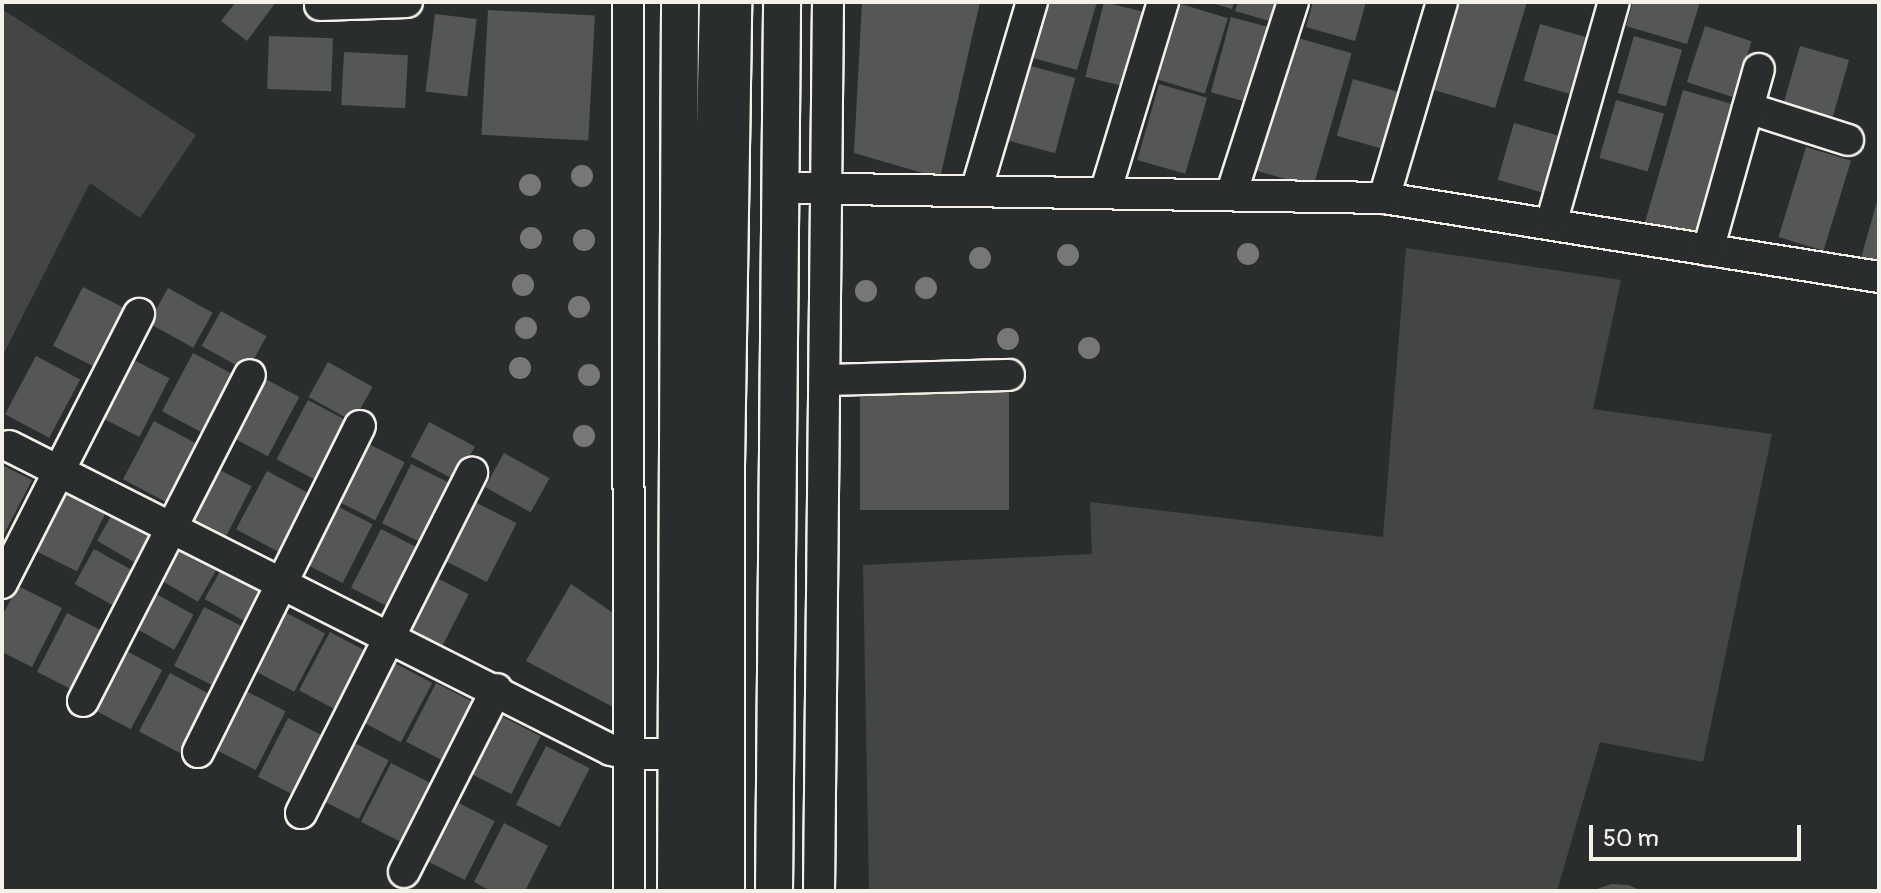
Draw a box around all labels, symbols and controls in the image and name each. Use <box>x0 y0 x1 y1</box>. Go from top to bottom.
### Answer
scale bar <box>1593 809 1805 859</box>
text: 50 m <box>1603 824 1659 853</box>

